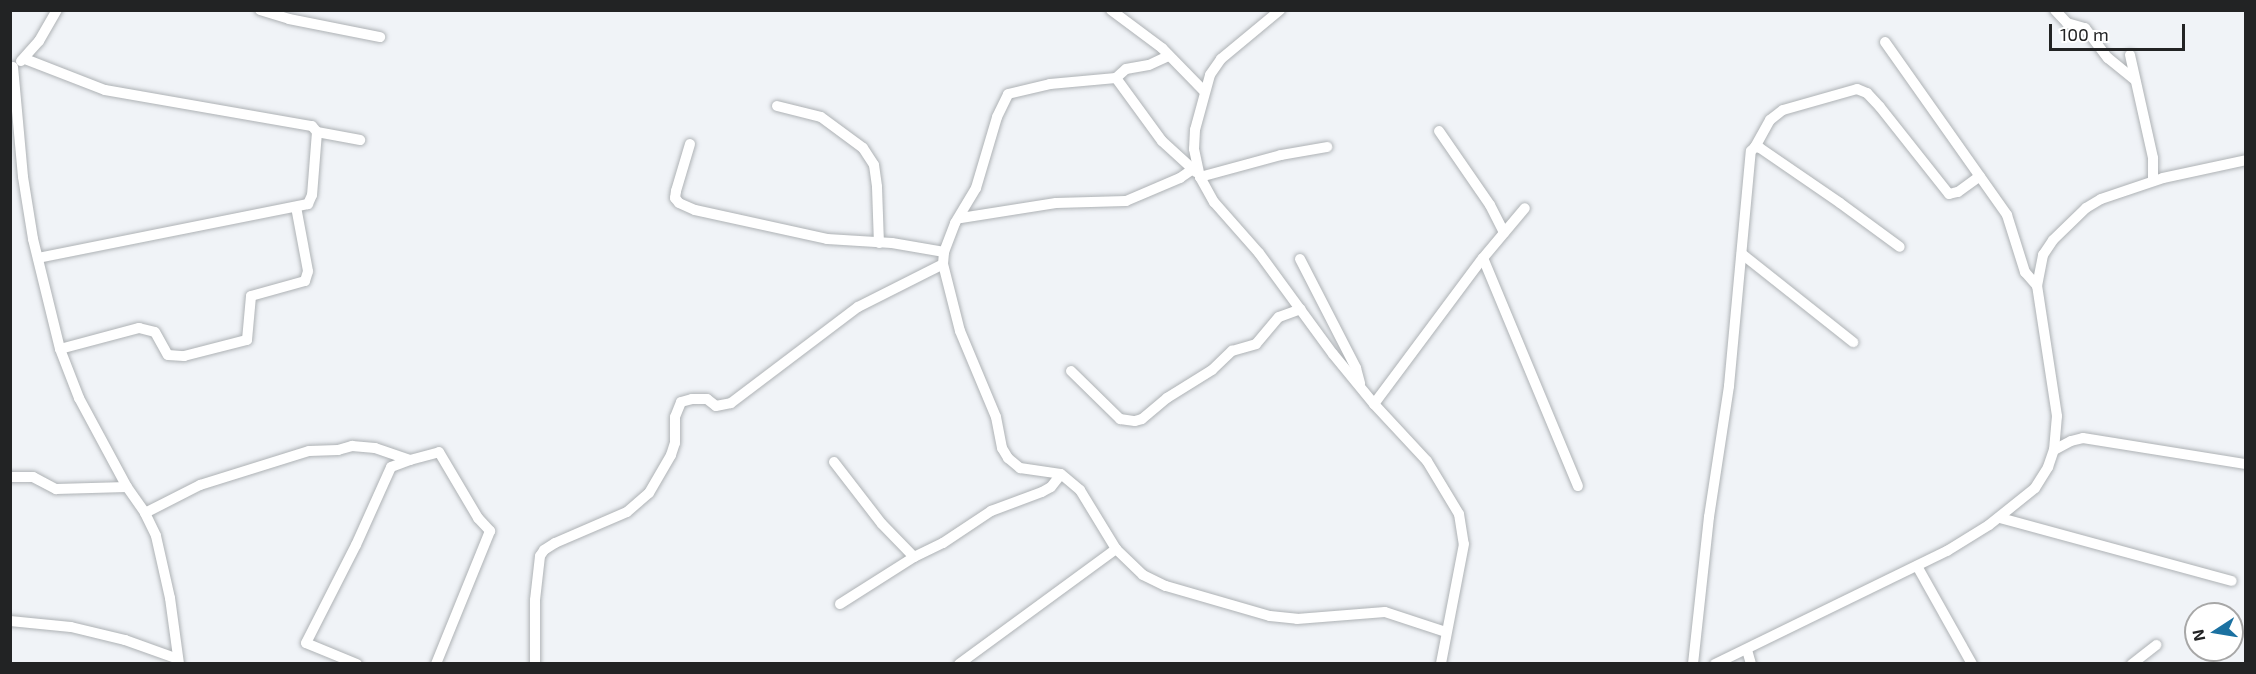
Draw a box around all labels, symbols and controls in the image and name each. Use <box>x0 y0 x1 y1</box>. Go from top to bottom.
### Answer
scale bar <box>2052 12 2188 50</box>
text: 100 m <box>2060 23 2109 45</box>
north arrow <box>2184 602 2244 662</box>
text: N <box>2187 628 2208 643</box>

